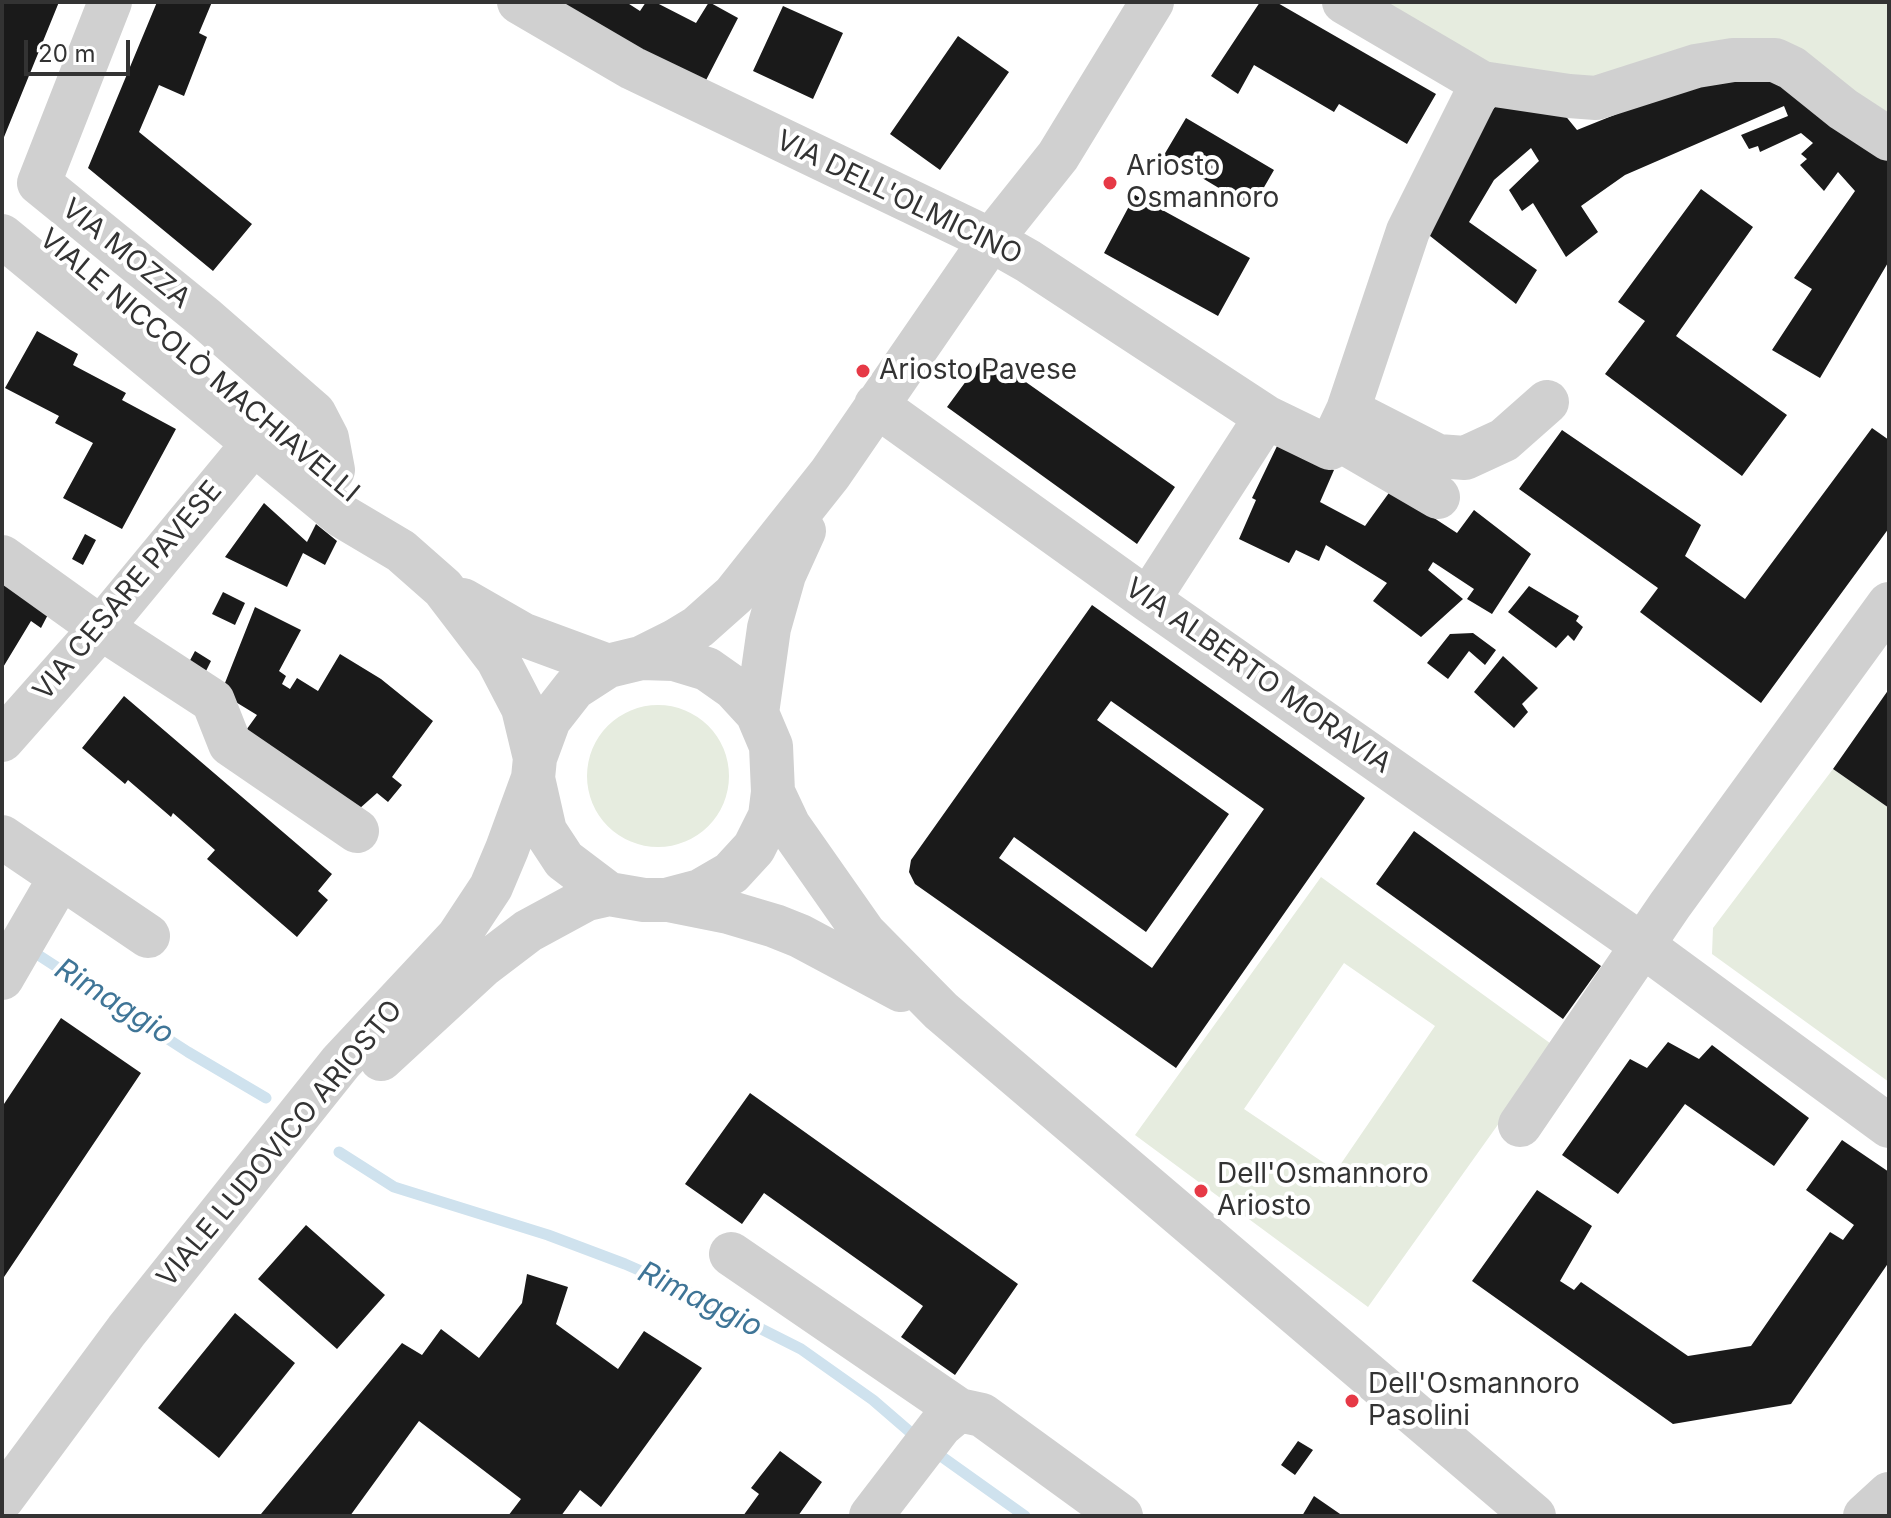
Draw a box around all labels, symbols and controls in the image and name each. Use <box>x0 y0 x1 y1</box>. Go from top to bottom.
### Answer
scale bar <box>28 24 134 74</box>
text: 20 m <box>38 39 96 68</box>
street label: VIA DELL'OLMICINO <box>771 124 1027 272</box>
place label: Ariosto Osmannoro <box>1126 150 1279 216</box>
marker: Ariosto Osmannoro <box>1101 174 1119 192</box>
street label: VIA MOZZA <box>55 192 197 316</box>
street label: VIALE NICCOLÒ MACHIAVELLI <box>32 222 366 510</box>
place label: Ariosto Pavese <box>879 354 1077 388</box>
marker: Ariosto Pavese <box>854 362 872 380</box>
street label: VIA CESARE PAVESE <box>27 475 229 707</box>
street label: VIA ALBERTO MORAVIA <box>1118 571 1398 781</box>
water label: Rimaggio <box>48 951 180 1053</box>
street label: VIALE LUDOVICO ARIOSTO <box>150 994 410 1294</box>
place label: Dell'Osmannoro Ariosto <box>1217 1158 1429 1224</box>
marker: Dell'Osmannoro Ariosto <box>1192 1182 1210 1200</box>
water label: Rimaggio <box>632 1255 768 1345</box>
place label: Dell'Osmannoro Pasolini <box>1368 1368 1580 1434</box>
marker: Dell'Osmannoro Pasolini <box>1343 1392 1361 1410</box>

